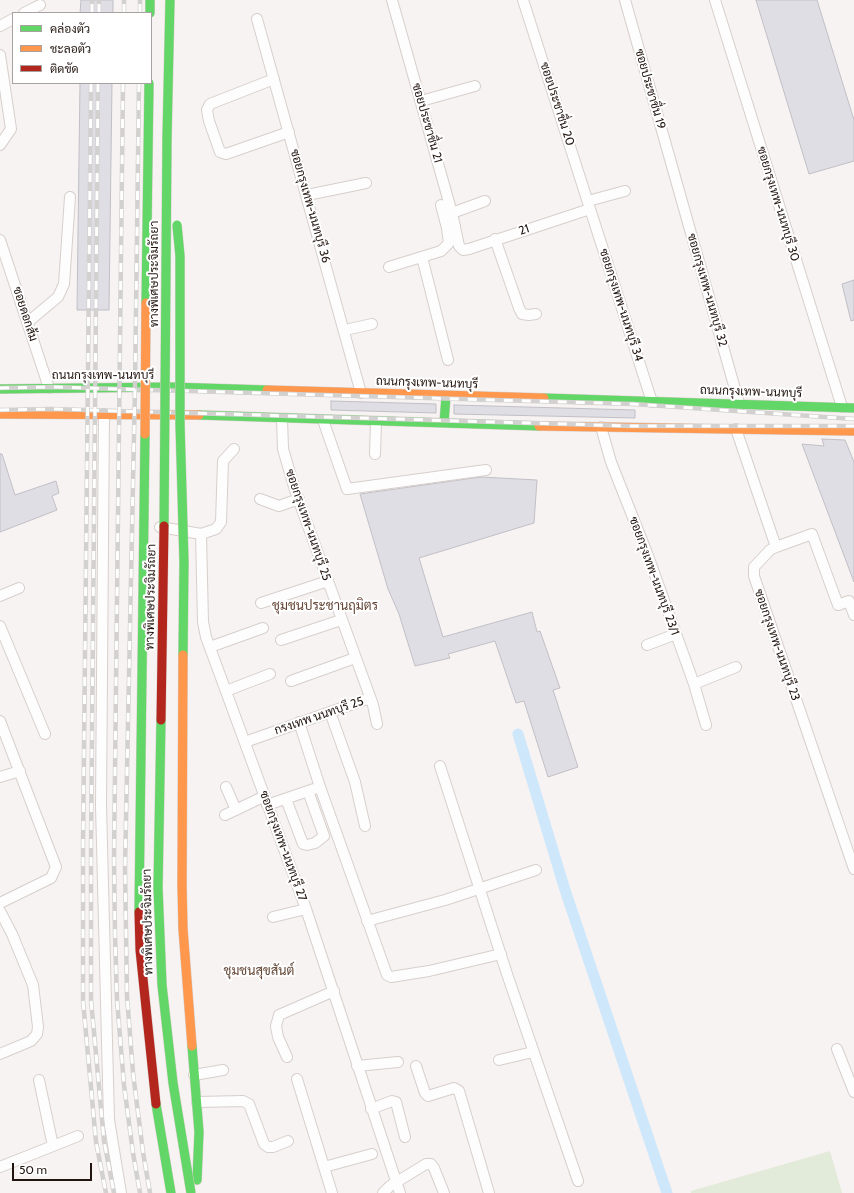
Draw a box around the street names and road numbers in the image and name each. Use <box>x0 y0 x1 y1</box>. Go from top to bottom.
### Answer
street label: ซอยประชาชื่น 19 <box>632 47 668 131</box>
street label: ซอยประชาชื่น 20 <box>537 61 577 147</box>
street label: ซอยประชาชื่น 21 <box>409 81 445 165</box>
street label: ซอยกรุงเทพ-นนทบุรี 30 <box>754 145 802 263</box>
street label: ซอยกรุงเทพ-นนทบุรี 36 <box>287 148 333 264</box>
street label: ทางพิเศษประจิมรัถยา <box>147 221 161 327</box>
street label: 21 <box>517 222 531 238</box>
street label: ซอยกรุงเทพ-นนทบุรี 32 <box>684 232 730 348</box>
street label: ซอยกรุงเทพ-นนทบุรี 34 <box>596 247 646 363</box>
street label: ซอยดอกส้ม <box>9 285 41 343</box>
street label: ถนนกรุงเทพ-นนทบุรี <box>52 368 154 382</box>
street label: ถนนกรุงเทพ-นนทบุรี <box>376 374 478 392</box>
street label: ถนนกรุงเทพ-นนทบุรี <box>700 383 802 401</box>
street label: ซอยกรุงเทพ-นนทบุรี 25 <box>282 467 334 583</box>
street label: ซอยกรุงเทพ-นนทบุรี 23/1 <box>626 515 682 637</box>
street label: ทางพิเศษประจิมรัถยา <box>143 544 159 650</box>
street label: ซอยกรุงเทพ-นนทบุรี 23 <box>751 587 803 703</box>
street label: กรงเทพ นนทบุรี 25 <box>273 694 365 738</box>
street label: ซอยกรุงเทพ-นนทบุรี 27 <box>256 789 310 903</box>
street label: ทางพิเศษประจิมรัถยา <box>140 869 156 975</box>

